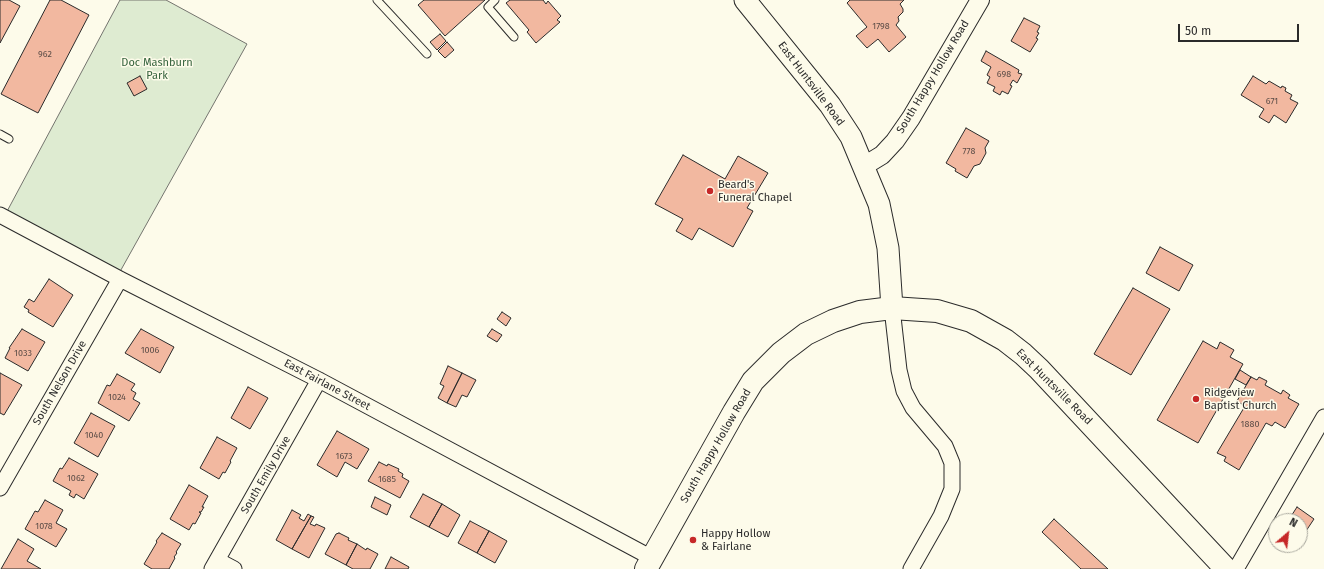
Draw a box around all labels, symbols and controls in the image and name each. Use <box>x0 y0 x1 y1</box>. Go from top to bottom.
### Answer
scale bar <box>1180 16 1301 42</box>
street label: South Happy Hollow Road <box>894 18 972 136</box>
house number: 1798 <box>872 21 890 31</box>
text: 50 m <box>1185 24 1211 38</box>
street label: East Huntsville Road <box>775 39 847 129</box>
house number: 962 <box>38 49 52 59</box>
park label: Doc Mashburn Park <box>121 56 193 82</box>
house number: 698 <box>997 69 1011 79</box>
house number: 671 <box>1266 96 1278 106</box>
house number: 778 <box>963 146 975 156</box>
place label: Beard's Funeral Chapel <box>718 178 792 204</box>
marker: Beard's Funeral Chapel <box>705 186 715 196</box>
street label: South Nelson Drive <box>30 338 90 428</box>
house number: 1006 <box>141 345 159 355</box>
street label: East Huntsville Road <box>1013 346 1095 428</box>
house number: 1033 <box>14 348 32 358</box>
street label: East Fairlane Street <box>281 357 373 413</box>
street label: South Happy Hollow Road <box>678 386 754 506</box>
place label: Ridgeview Baptist Church <box>1204 386 1277 412</box>
house number: 1024 <box>108 392 126 402</box>
marker: Ridgeview Baptist Church <box>1191 394 1201 404</box>
house number: 1880 <box>1241 419 1259 429</box>
house number: 1040 <box>85 430 103 440</box>
street label: South Emily Drive <box>238 434 294 516</box>
house number: 1673 <box>336 451 352 461</box>
house number: 1062 <box>67 473 85 483</box>
house number: 1685 <box>378 474 396 484</box>
north arrow <box>1268 513 1308 553</box>
text: N <box>1287 515 1300 530</box>
house number: 1078 <box>35 521 53 531</box>
place label: Happy Hollow & Fairlane <box>701 527 770 553</box>
marker: Happy Hollow & Fairlane <box>688 535 698 545</box>

